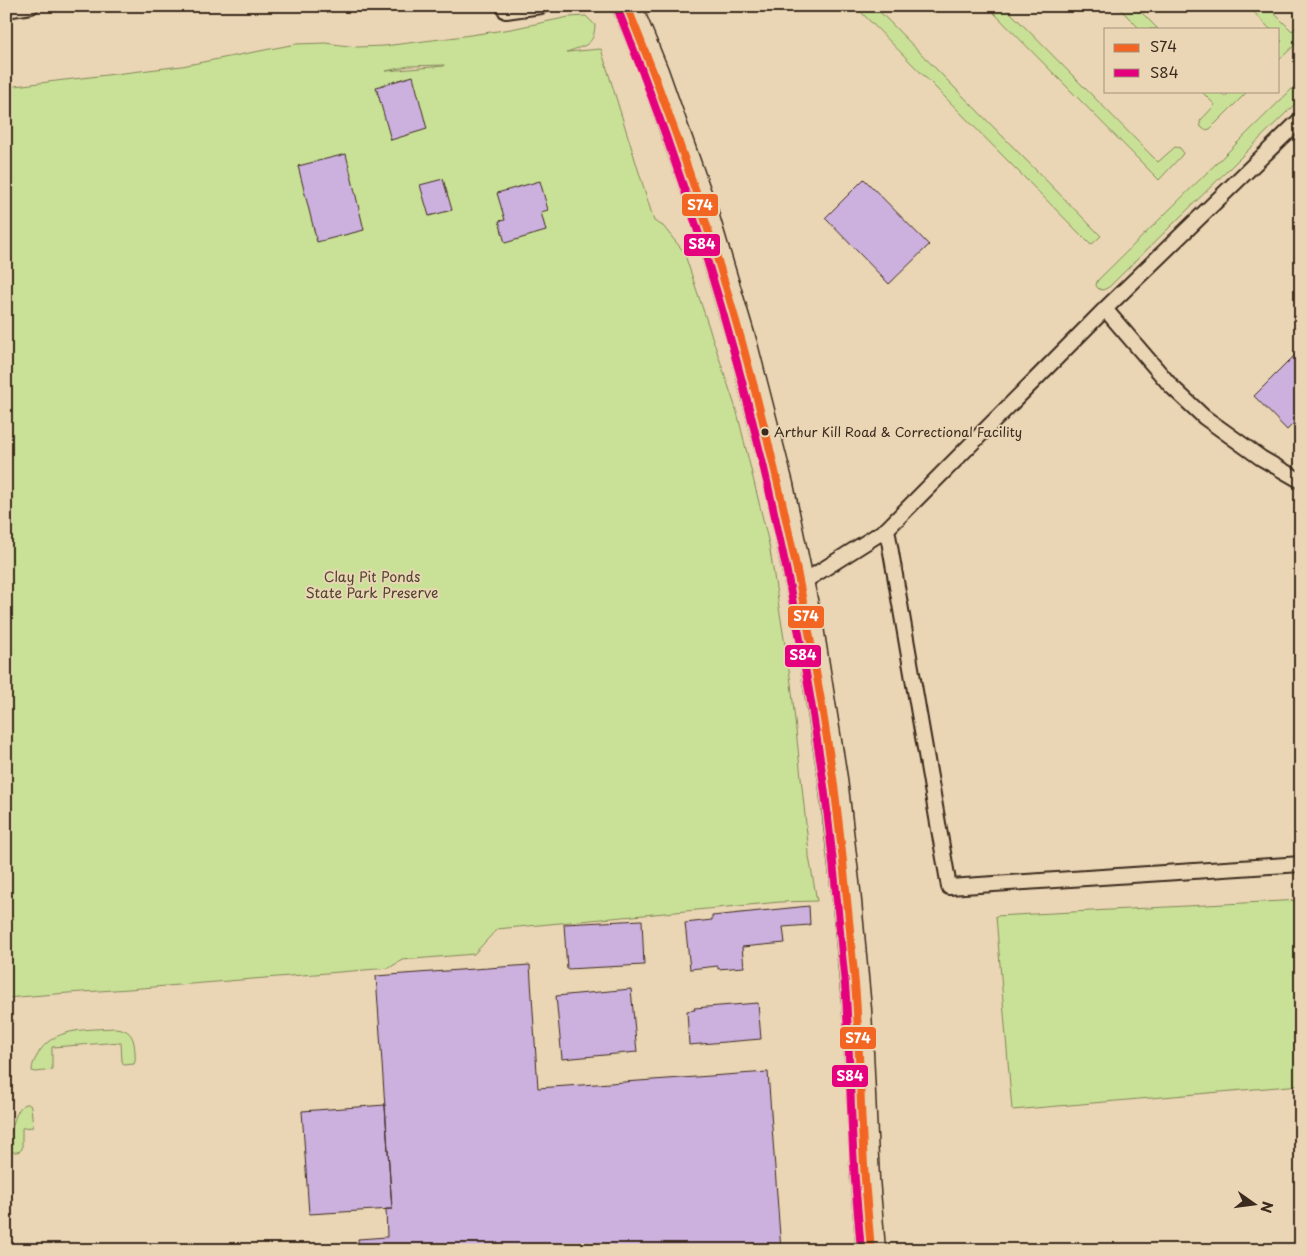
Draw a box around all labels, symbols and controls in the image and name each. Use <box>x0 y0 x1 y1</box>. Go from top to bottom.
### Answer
legend <box>1104 28 1280 92</box>
text: S74 <box>1150 34 1177 57</box>
text: S84 <box>1150 60 1179 83</box>
line badge: S74 <box>681 193 719 217</box>
text: S74 <box>687 194 713 215</box>
line badge: S84 <box>683 233 721 257</box>
text: S84 <box>688 233 716 254</box>
place label: Arthur Kill Road & Correctional Facility <box>774 422 1022 441</box>
marker: Arthur Kill Road & Correctional Facility <box>760 427 770 437</box>
park label: Clay Pit Ponds State Park Preserve <box>306 566 438 603</box>
line badge: S74 <box>787 605 825 629</box>
text: S74 <box>793 605 819 626</box>
line badge: S84 <box>784 644 822 668</box>
text: S84 <box>789 644 817 665</box>
line badge: S74 <box>839 1026 877 1050</box>
text: S74 <box>845 1027 871 1048</box>
line badge: S84 <box>831 1064 869 1088</box>
text: S84 <box>836 1065 864 1086</box>
north arrow <box>1230 1178 1280 1228</box>
text: N <box>1256 1199 1279 1215</box>

